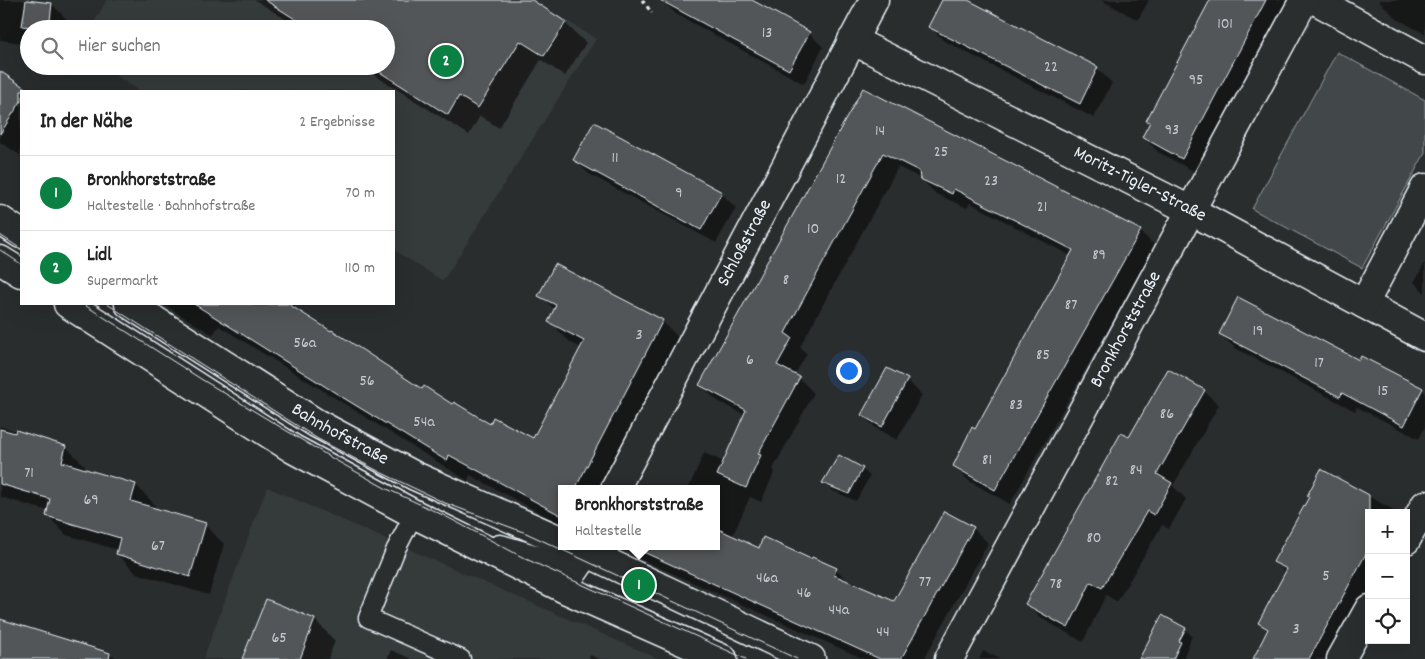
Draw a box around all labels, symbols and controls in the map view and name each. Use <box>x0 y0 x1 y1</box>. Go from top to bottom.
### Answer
house number: 101 <box>1217 13 1233 36</box>
search box <box>20 20 395 75</box>
house number: 13 <box>762 22 772 45</box>
icon: search <box>38 34 66 62</box>
text: Hier suchen <box>78 34 161 61</box>
pin: 2 <box>430 42 462 80</box>
house number: 22 <box>1044 56 1058 79</box>
house number: 95 <box>1189 69 1203 92</box>
text: In der Nähe <box>40 108 132 138</box>
text: 2 Ergebnisse <box>299 111 375 134</box>
house number: 93 <box>1165 119 1179 142</box>
house number: 14 <box>875 120 885 143</box>
street label: Moritz-Tigler-Straße <box>1069 140 1211 230</box>
house number: 25 <box>934 141 948 164</box>
house number: 11 <box>611 147 619 170</box>
text: Bronkhorststraße <box>87 168 216 195</box>
house number: 12 <box>836 168 846 191</box>
house number: 23 <box>984 170 998 193</box>
text: 1 <box>54 182 58 205</box>
text: 70 m <box>345 182 375 205</box>
house number: 9 <box>675 182 683 205</box>
text: Haltestelle · Bahnhofstraße <box>87 195 255 218</box>
street label: Schloßstraße <box>711 195 779 292</box>
house number: 21 <box>1037 196 1047 219</box>
house number: 10 <box>807 218 819 241</box>
text: Lidl <box>87 243 112 270</box>
house number: 89 <box>1092 244 1106 267</box>
text: 2 <box>53 257 60 280</box>
text: 110 m <box>345 257 375 280</box>
street label: Bronkhorststraße <box>1084 267 1169 393</box>
house number: 8 <box>783 269 789 292</box>
text: Supermarkt <box>87 270 158 293</box>
house number: 87 <box>1065 294 1077 317</box>
house number: 19 <box>1253 320 1263 343</box>
house number: 3 <box>635 324 643 347</box>
house number: 56a <box>294 332 317 355</box>
house number: 85 <box>1036 344 1050 367</box>
house number: 6 <box>746 349 754 372</box>
house number: 17 <box>1314 352 1324 375</box>
your location <box>836 358 862 384</box>
house number: 56 <box>359 370 375 393</box>
house number: 15 <box>1378 380 1388 403</box>
house number: 83 <box>1009 394 1023 417</box>
street label: Bahnhofstraße <box>286 397 393 473</box>
house number: 86 <box>1160 403 1174 426</box>
house number: 54a <box>413 411 435 434</box>
house number: 81 <box>982 449 992 472</box>
house number: 84 <box>1129 459 1143 482</box>
house number: 71 <box>24 462 34 485</box>
house number: 82 <box>1105 470 1119 493</box>
popup <box>558 485 720 550</box>
house number: 69 <box>83 489 99 512</box>
text: Bronkhorststraße <box>575 493 703 520</box>
map controls <box>1365 509 1410 644</box>
button: + <box>1365 509 1410 554</box>
text: Haltestelle <box>575 520 641 543</box>
house number: 80 <box>1086 527 1102 550</box>
house number: 67 <box>151 535 165 558</box>
button: − <box>1365 554 1410 599</box>
house number: 5 <box>1322 565 1330 588</box>
pin: 1 <box>623 566 655 604</box>
house number: 46a <box>756 567 778 590</box>
house number: 77 <box>919 571 931 594</box>
house number: 78 <box>1050 573 1062 596</box>
house number: 46 <box>797 582 811 605</box>
house number: 44a <box>829 599 850 622</box>
button: locate <box>1365 599 1410 644</box>
house number: 3 <box>1292 618 1300 641</box>
house number: 44 <box>876 621 890 644</box>
house number: 65 <box>271 627 287 650</box>

